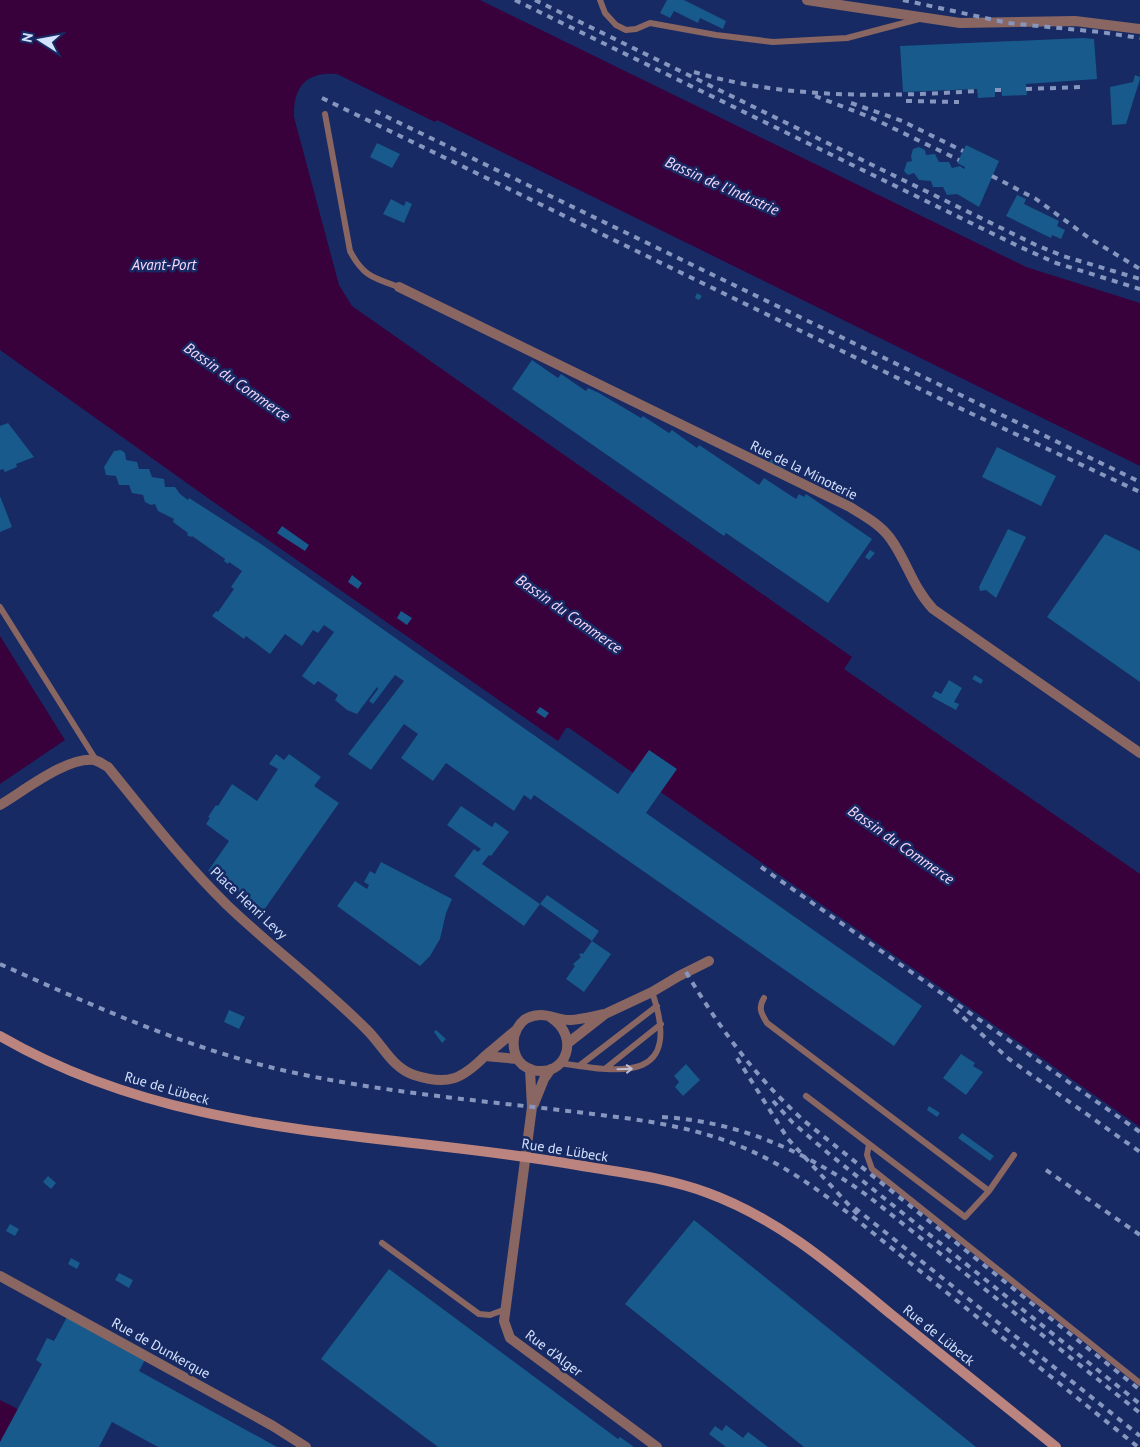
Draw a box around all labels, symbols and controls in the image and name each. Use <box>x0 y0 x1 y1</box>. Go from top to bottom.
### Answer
north arrow <box>15 15 65 65</box>
text: N <box>18 31 37 44</box>
water label: Bassin de l'Industrie <box>662 152 782 219</box>
water label: Avant-Port <box>131 255 197 274</box>
water label: Bassin du Commerce <box>181 338 294 425</box>
street label: Rue de la Minoterie <box>747 436 861 504</box>
water label: Bassin du Commerce <box>513 570 626 657</box>
water label: Bassin du Commerce <box>845 801 958 888</box>
street label: Place Henri Levy <box>207 863 292 944</box>
one-way arrow <box>617 1064 633 1073</box>
street label: Rue de Lübeck <box>123 1067 212 1109</box>
street label: Rue de Lübeck <box>520 1134 610 1166</box>
street label: Rue de Lübeck <box>899 1301 979 1370</box>
street label: Rue de Dunkerque <box>109 1313 213 1383</box>
street label: Rue d'Alger <box>522 1326 586 1381</box>

